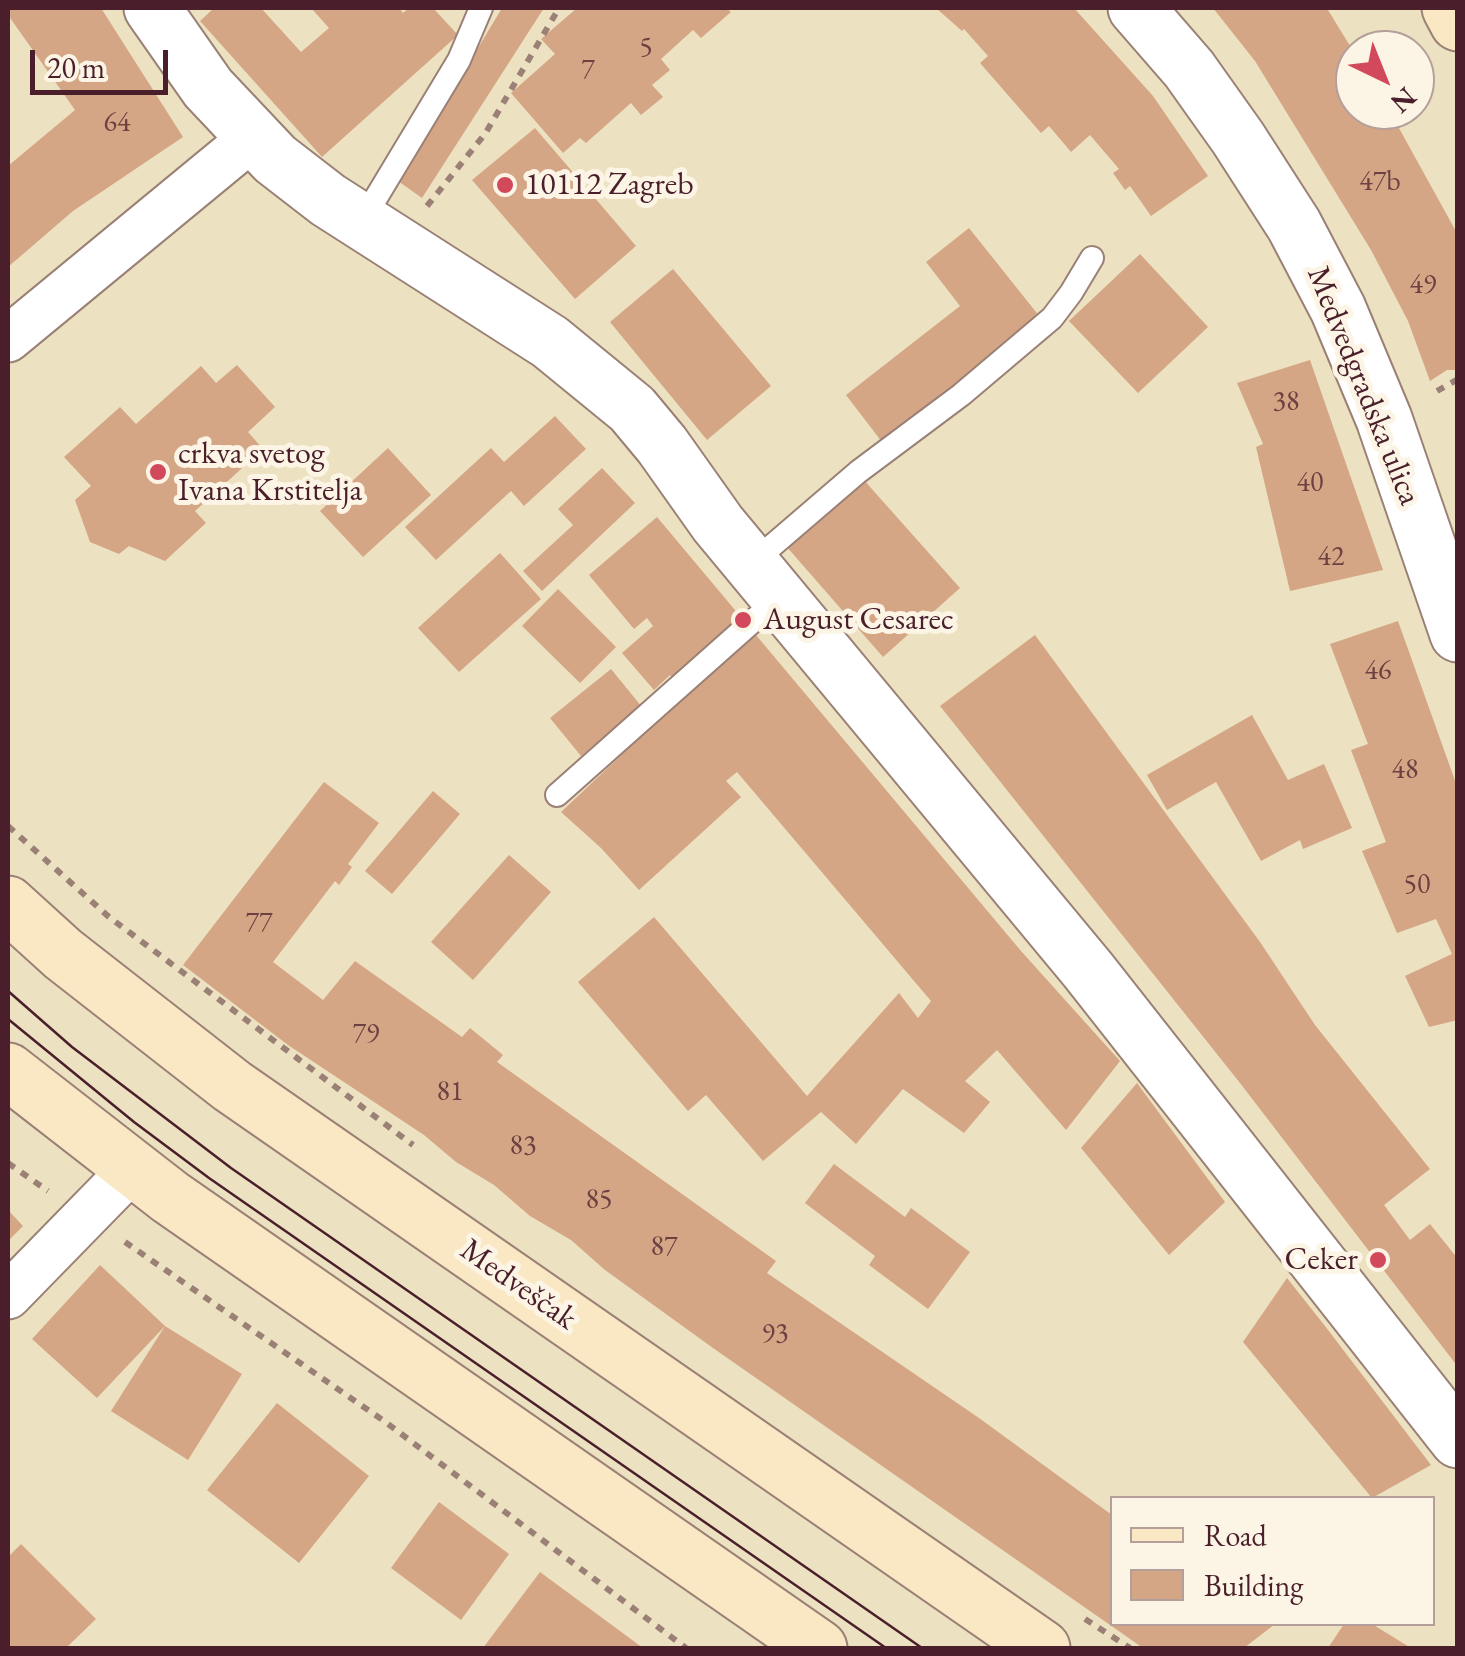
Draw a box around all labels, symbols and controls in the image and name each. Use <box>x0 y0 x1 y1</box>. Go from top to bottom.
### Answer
scale bar <box>35 30 172 92</box>
north arrow <box>1335 30 1435 130</box>
house number: 5 <box>639 31 653 65</box>
text: 20 m <box>47 48 105 87</box>
house number: 7 <box>581 53 595 87</box>
text: N <box>1384 80 1425 121</box>
house number: 64 <box>104 106 130 140</box>
house number: 47b <box>1359 165 1401 199</box>
place label: 10112 Zagreb <box>525 166 694 204</box>
marker: 10112 Zagreb <box>494 174 516 196</box>
street label: Medvedgradska ulica <box>1298 261 1428 511</box>
house number: 49 <box>1410 268 1436 302</box>
house number: 38 <box>1273 385 1299 419</box>
place label: crkva svetog Ivana Krstitelja <box>178 435 362 510</box>
marker: crkva svetog Ivana Krstitelja <box>147 461 169 483</box>
house number: 40 <box>1297 466 1323 500</box>
house number: 42 <box>1318 540 1344 574</box>
place label: August Cesarec <box>763 601 954 639</box>
marker: August Cesarec <box>732 609 754 631</box>
house number: 46 <box>1365 654 1391 688</box>
house number: 48 <box>1392 753 1418 787</box>
house number: 50 <box>1404 868 1430 902</box>
house number: 77 <box>246 906 272 940</box>
house number: 79 <box>353 1017 379 1051</box>
house number: 81 <box>437 1075 463 1109</box>
house number: 83 <box>510 1129 536 1163</box>
house number: 85 <box>586 1183 612 1217</box>
house number: 87 <box>651 1230 677 1264</box>
street label: Medveščak <box>453 1231 583 1339</box>
place label: Ceker <box>1285 1241 1358 1279</box>
marker: Ceker <box>1367 1249 1389 1271</box>
house number: 93 <box>762 1317 788 1351</box>
legend <box>1110 1496 1435 1626</box>
text: Road <box>1204 1516 1267 1555</box>
text: Building <box>1204 1566 1303 1605</box>

